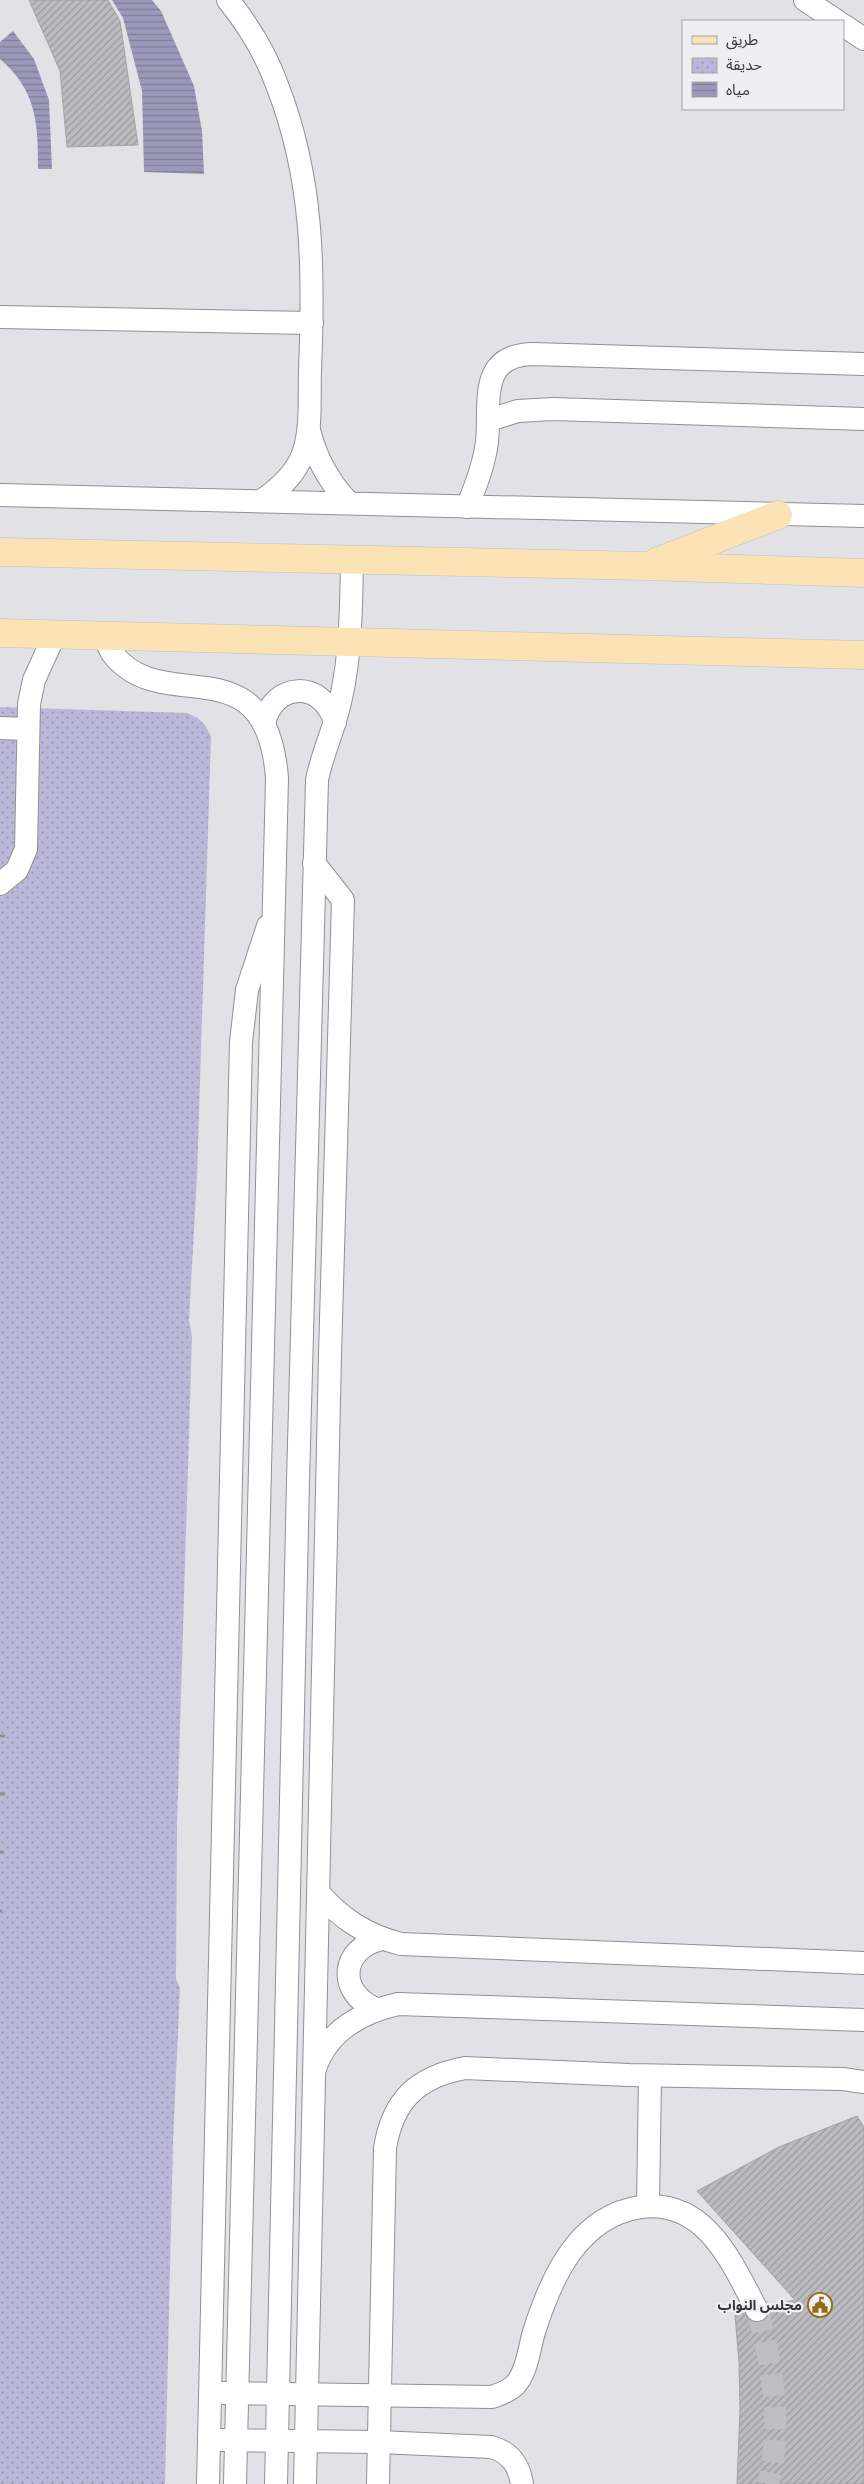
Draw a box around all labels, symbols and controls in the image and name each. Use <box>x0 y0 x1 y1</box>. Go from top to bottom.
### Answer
legend <box>682 20 844 110</box>
text: طريق <box>726 31 758 50</box>
text: حديقة <box>726 56 762 74</box>
text: مياه <box>726 81 750 99</box>
public building icon: مجلس النواب <box>807 2292 833 2318</box>
place label: مجلس النواب <box>718 2297 802 2314</box>

